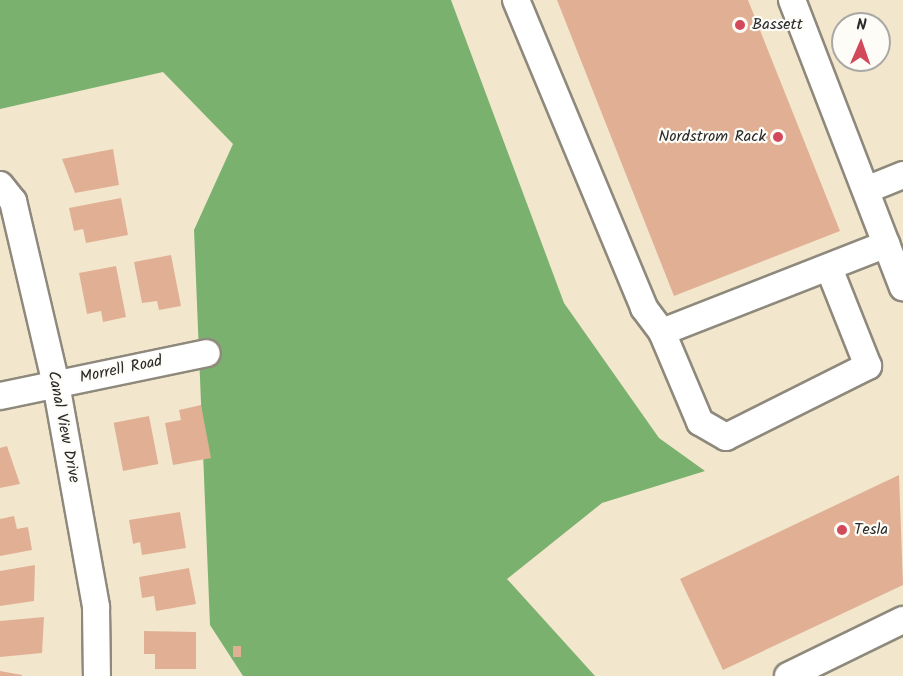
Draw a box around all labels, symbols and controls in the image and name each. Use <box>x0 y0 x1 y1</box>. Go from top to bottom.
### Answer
north arrow <box>831 12 891 72</box>
text: N <box>856 13 867 38</box>
place label: Bassett <box>752 15 803 35</box>
marker: Bassett <box>733 18 747 32</box>
place label: Nordstrom Rack <box>658 127 766 147</box>
marker: Nordstrom Rack <box>771 130 785 144</box>
street label: Morrell Road <box>78 352 164 388</box>
street label: Canal View Drive <box>43 369 83 485</box>
place label: Tesla <box>854 520 888 540</box>
marker: Tesla <box>835 523 849 537</box>

